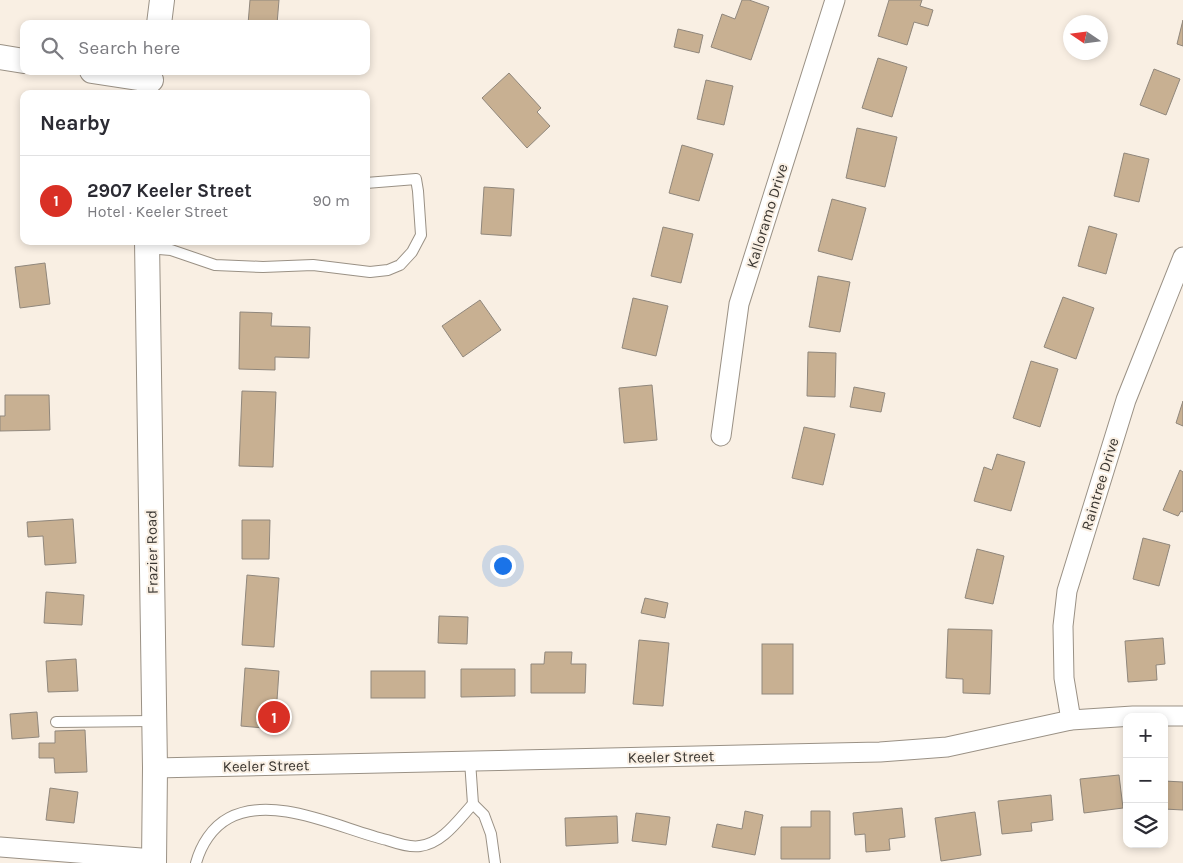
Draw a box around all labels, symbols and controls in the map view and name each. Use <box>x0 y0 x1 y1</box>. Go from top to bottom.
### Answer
north arrow <box>1063 15 1108 60</box>
search box <box>20 20 370 75</box>
icon: search <box>38 34 66 62</box>
text: Search here <box>78 37 180 59</box>
text: Nearby <box>40 111 110 135</box>
street label: Kalloramo Drive <box>743 161 791 271</box>
text: 2907 Keeler Street <box>87 180 252 202</box>
text: 1 <box>53 191 59 210</box>
text: 90 m <box>312 191 350 210</box>
text: Hotel · Keeler Street <box>87 202 228 221</box>
street label: Raintree Drive <box>1077 435 1123 533</box>
street label: Frazier Road <box>142 510 162 594</box>
your location <box>490 553 516 579</box>
pin: 1 <box>258 698 290 736</box>
map controls <box>1123 713 1168 848</box>
button: + <box>1123 713 1168 758</box>
street label: Keeler Street <box>628 747 715 767</box>
street label: Keeler Street <box>223 756 310 776</box>
button: − <box>1123 758 1168 803</box>
button: layers <box>1123 803 1168 848</box>

